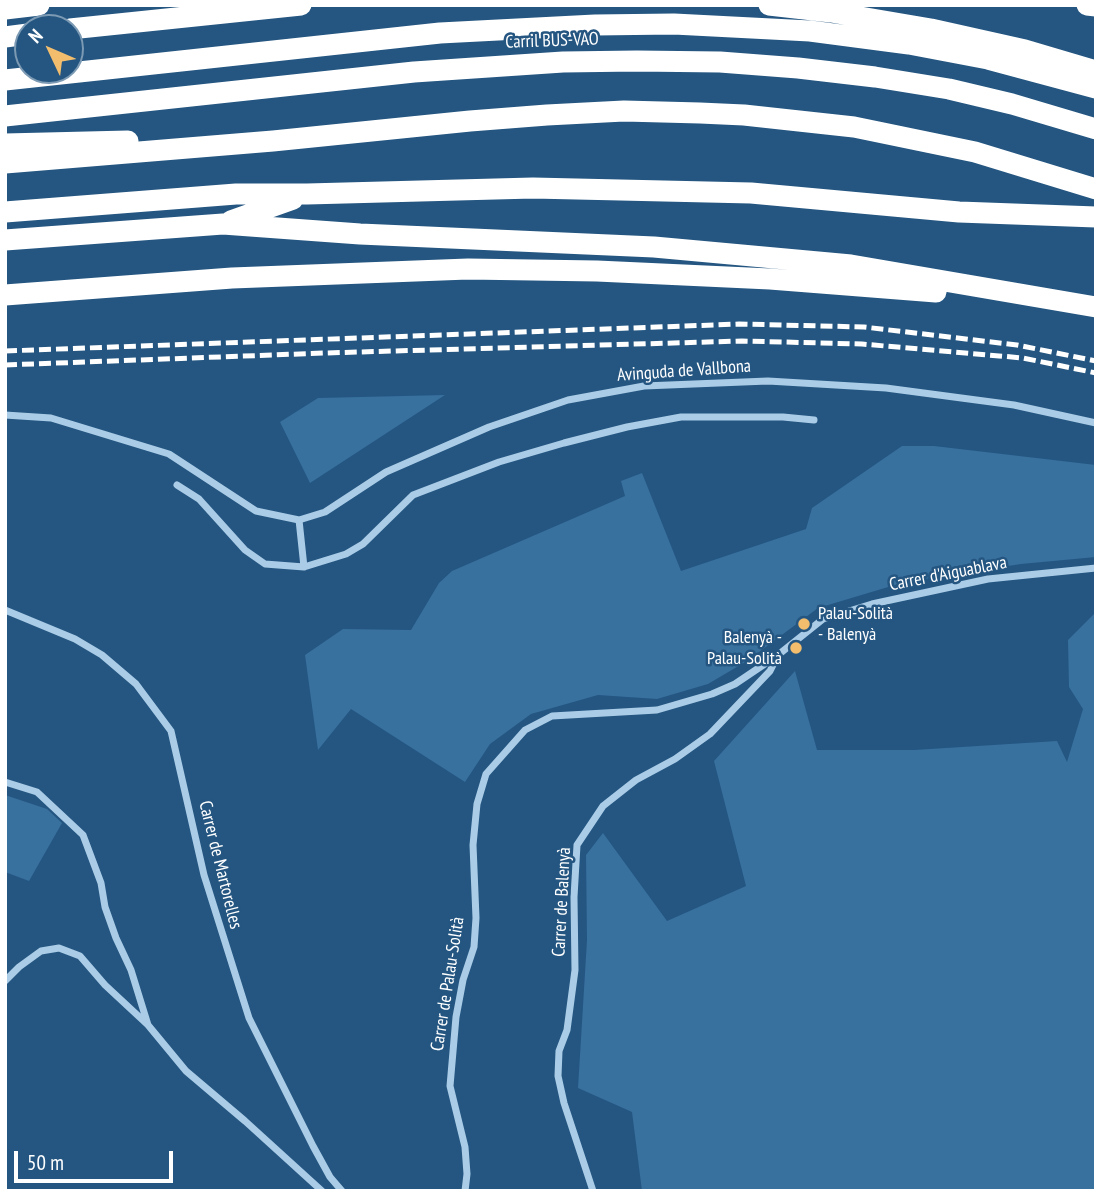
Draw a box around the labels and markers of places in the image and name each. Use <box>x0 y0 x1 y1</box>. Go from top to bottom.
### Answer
place label: Palau-Solità - Balenyà <box>818 603 893 646</box>
marker: Palau-Solità - Balenyà <box>796 616 812 632</box>
place label: Balenyà - Palau-Solità <box>707 627 782 670</box>
marker: Balenyà - Palau-Solità <box>788 640 804 656</box>

